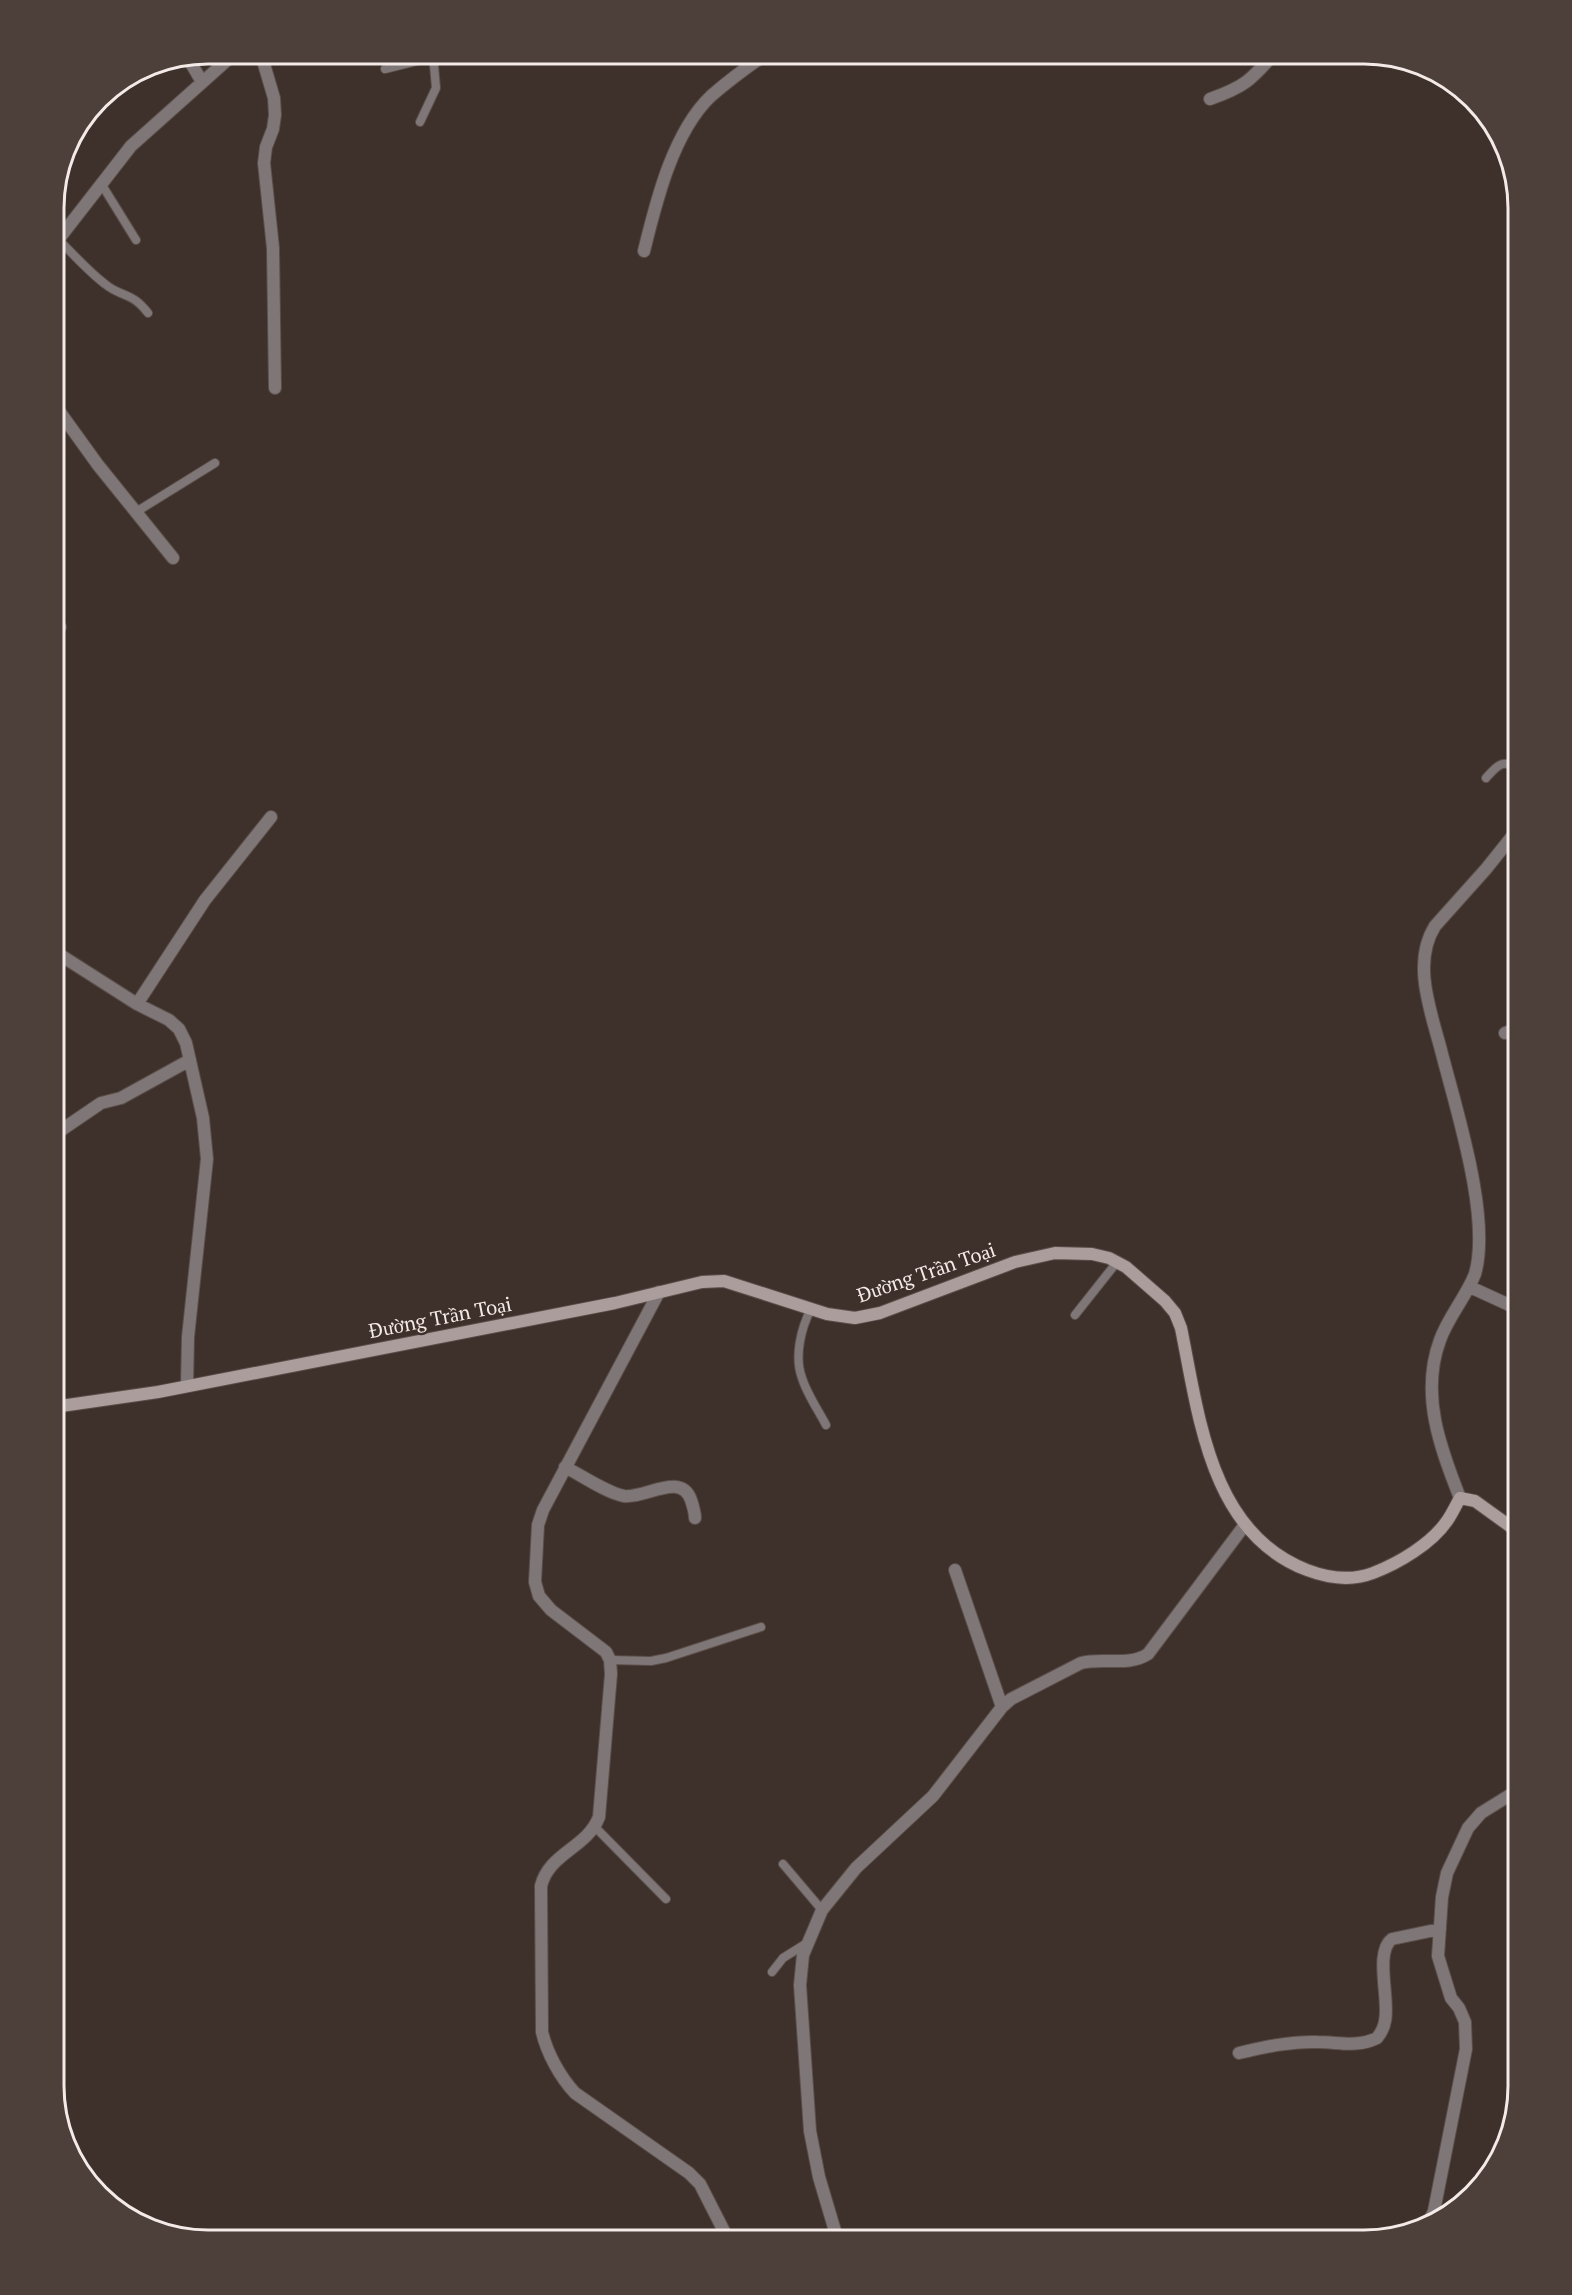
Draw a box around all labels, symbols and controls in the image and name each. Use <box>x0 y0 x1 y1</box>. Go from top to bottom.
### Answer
street label: Đường Trần Toại <box>853 1236 999 1308</box>
street label: Đường Trần Toại <box>366 1290 514 1344</box>

